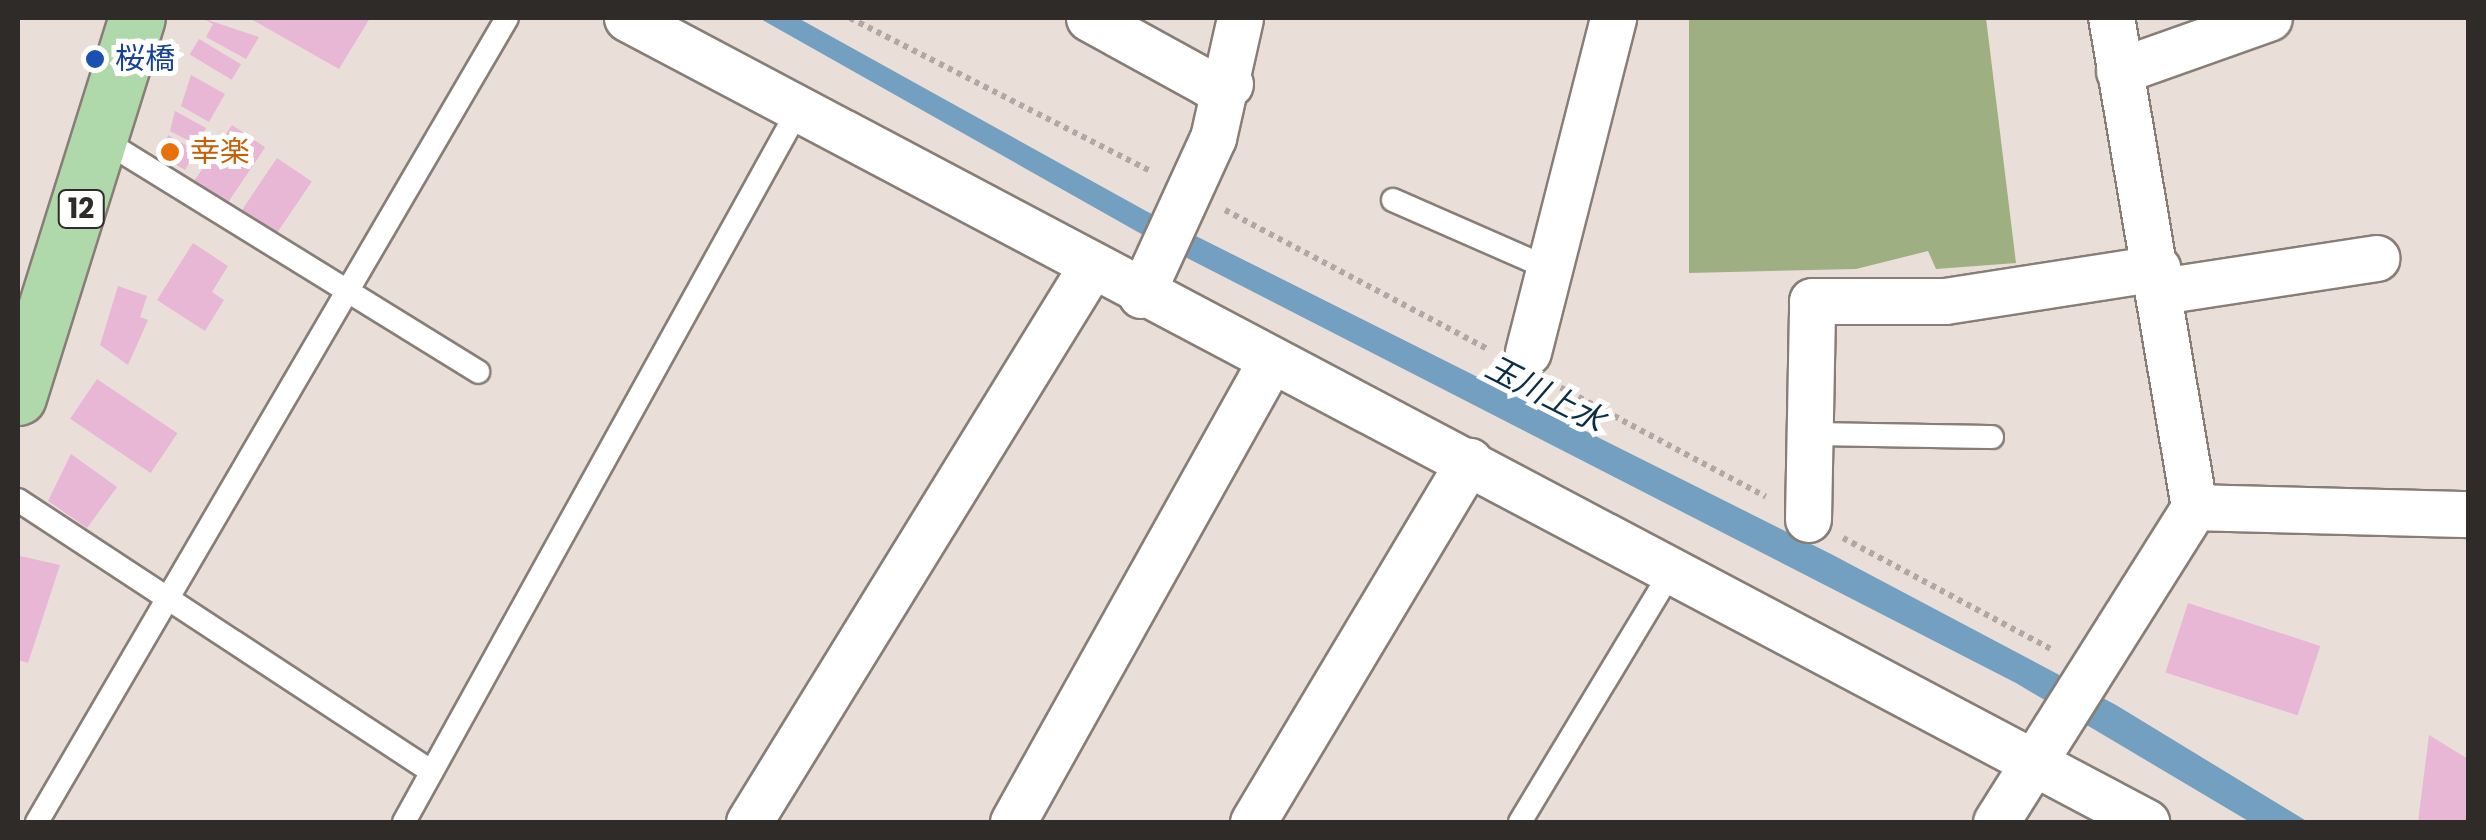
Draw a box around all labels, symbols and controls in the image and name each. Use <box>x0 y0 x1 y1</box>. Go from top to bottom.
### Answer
place label: 桜橋 <box>115 41 175 77</box>
marker: 桜橋 <box>84 48 106 70</box>
place label: 幸楽 <box>190 134 250 170</box>
marker: 幸楽 <box>159 141 181 163</box>
road number: 12 <box>56 186 106 232</box>
water label: 玉川上水 <box>1479 348 1611 440</box>

